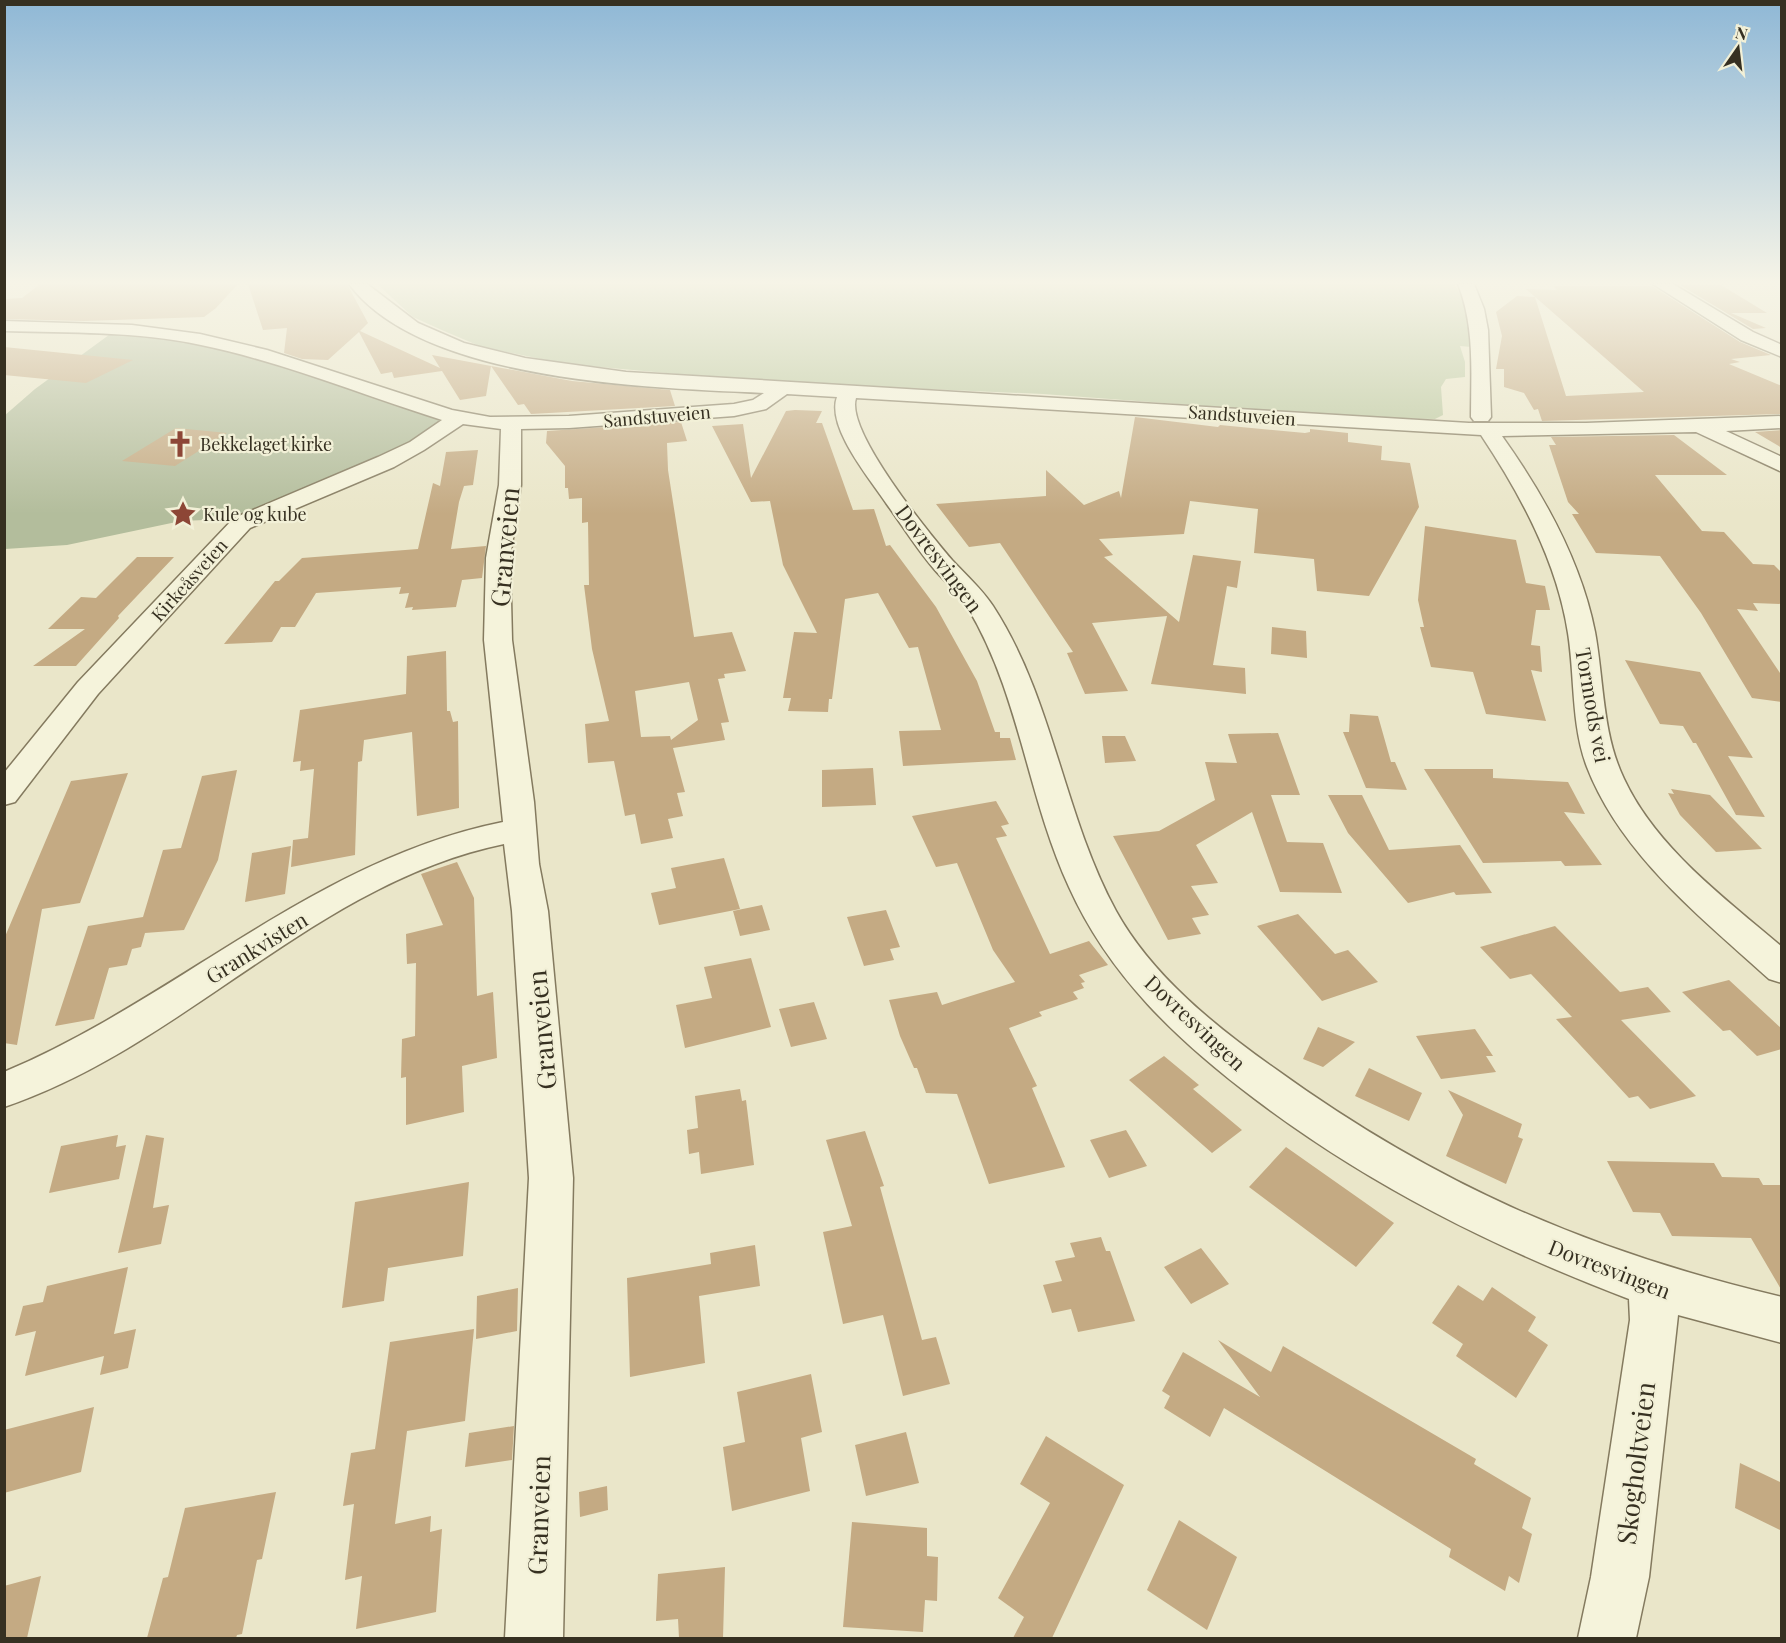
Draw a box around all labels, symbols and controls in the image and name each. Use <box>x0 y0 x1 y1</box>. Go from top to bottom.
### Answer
north arrow <box>1708 18 1768 78</box>
text: N <box>1734 21 1750 45</box>
street label: Sandstuveien <box>602 399 712 433</box>
street label: Sandstuveien <box>1187 399 1297 431</box>
church icon: Bekkelaget kirke <box>165 429 195 459</box>
place label: Bekkelaget kirke <box>200 432 332 456</box>
street label: Granveien <box>481 485 527 608</box>
street label: Dovresvingen <box>890 498 990 618</box>
place icon: Kule og kube <box>168 499 198 529</box>
place label: Kule og kube <box>203 502 307 526</box>
street label: Kirkeåsveien <box>146 533 233 626</box>
street label: Tormods vei <box>1570 645 1618 765</box>
street label: Grankvisten <box>200 904 313 989</box>
street label: Granveien <box>518 968 564 1091</box>
street label: Dovresvingen <box>1139 968 1253 1076</box>
street label: Dovresvingen <box>1545 1232 1675 1304</box>
street label: Skogholtveien <box>1608 1379 1662 1546</box>
street label: Granveien <box>518 1454 558 1576</box>

